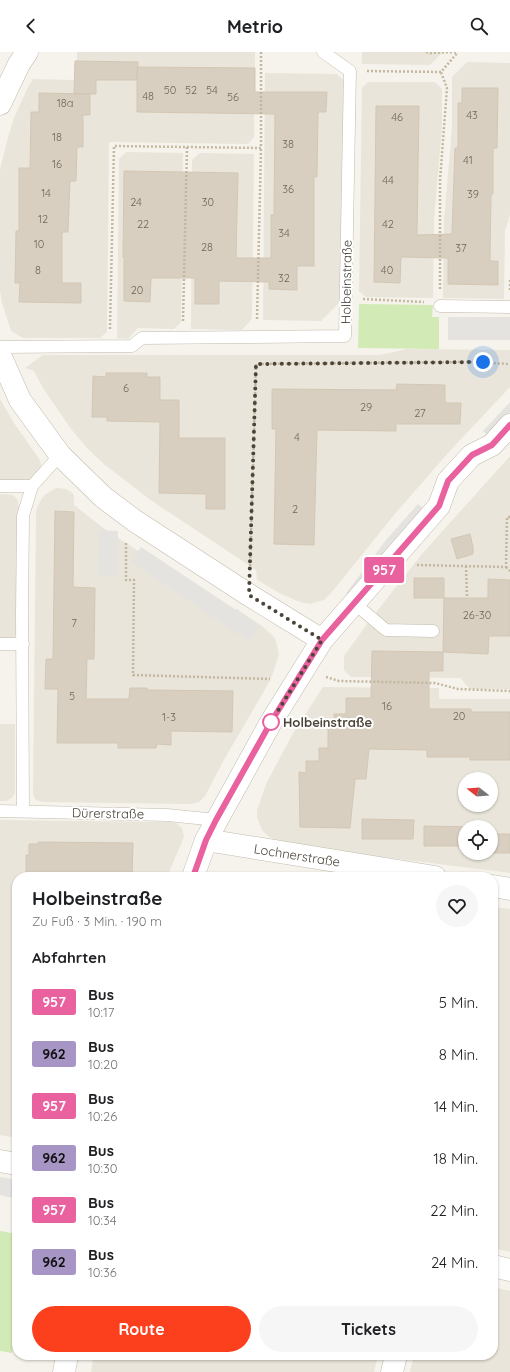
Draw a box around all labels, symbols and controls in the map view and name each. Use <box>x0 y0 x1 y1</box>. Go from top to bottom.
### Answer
icon: back <box>20 15 42 37</box>
text: Metrio <box>227 15 283 38</box>
icon: search <box>468 15 490 37</box>
house number: 50 <box>164 83 176 97</box>
house number: 52 <box>185 83 197 97</box>
house number: 54 <box>206 83 218 97</box>
house number: 48 <box>142 89 154 103</box>
house number: 56 <box>227 90 239 104</box>
house number: 18a <box>57 96 73 110</box>
house number: 43 <box>466 108 478 122</box>
house number: 46 <box>391 110 403 124</box>
house number: 18 <box>52 130 62 144</box>
house number: 38 <box>282 137 294 151</box>
house number: 41 <box>463 153 473 167</box>
house number: 16 <box>52 157 62 171</box>
house number: 44 <box>382 173 394 187</box>
house number: 36 <box>282 182 294 196</box>
house number: 14 <box>41 186 51 200</box>
house number: 39 <box>467 187 479 201</box>
house number: 24 <box>130 195 142 209</box>
house number: 30 <box>202 195 214 209</box>
house number: 12 <box>38 212 48 226</box>
house number: 22 <box>137 217 149 231</box>
house number: 42 <box>382 217 394 231</box>
house number: 34 <box>278 226 290 240</box>
house number: 10 <box>34 237 44 251</box>
house number: 28 <box>201 240 213 254</box>
street label: Holbeinstraße <box>337 240 355 324</box>
house number: 37 <box>455 241 467 255</box>
house number: 8 <box>35 263 41 277</box>
house number: 40 <box>381 263 393 277</box>
house number: 32 <box>278 271 290 285</box>
house number: 20 <box>131 283 143 297</box>
your location <box>473 352 493 372</box>
house number: 6 <box>123 381 129 395</box>
house number: 29 <box>360 400 372 414</box>
house number: 27 <box>414 406 426 420</box>
house number: 4 <box>294 430 300 444</box>
house number: 2 <box>292 502 298 516</box>
line badge: 957 <box>361 557 407 583</box>
text: 957 <box>372 561 396 579</box>
house number: 26-30 <box>463 608 491 622</box>
house number: 7 <box>71 616 77 630</box>
house number: 5 <box>69 689 75 703</box>
house number: 16 <box>382 699 392 713</box>
house number: 20 <box>453 709 465 723</box>
house number: 1-3 <box>162 710 176 724</box>
marker: Holbeinstraße <box>262 713 280 731</box>
place label: Holbeinstraße <box>283 714 373 730</box>
north arrow <box>458 772 498 812</box>
map controls <box>458 772 498 860</box>
street label: Dürerstraße <box>72 804 144 822</box>
button: locate <box>458 820 498 860</box>
street label: Lochnerstraße <box>253 840 341 870</box>
button: heart <box>436 885 478 927</box>
text: Holbeinstraße <box>32 886 162 910</box>
text: Zu Fuß · 3 Min. · 190 m <box>32 913 162 929</box>
text: Abfahrten <box>32 948 106 967</box>
text: Bus <box>88 985 114 1004</box>
text: 957 <box>42 993 66 1011</box>
text: 5 Min. <box>439 993 478 1012</box>
text: 10:17 <box>88 1004 114 1020</box>
text: Bus <box>88 1037 114 1056</box>
text: 962 <box>42 1045 66 1063</box>
text: 8 Min. <box>439 1045 478 1064</box>
text: 10:20 <box>88 1056 118 1072</box>
text: Bus <box>88 1089 114 1108</box>
text: 957 <box>42 1097 66 1115</box>
text: 14 Min. <box>434 1097 478 1116</box>
text: 10:26 <box>88 1108 117 1124</box>
text: Bus <box>88 1141 114 1160</box>
text: 962 <box>42 1149 66 1167</box>
text: 18 Min. <box>433 1149 478 1168</box>
text: 10:30 <box>88 1160 118 1176</box>
text: Bus <box>88 1193 114 1212</box>
text: 957 <box>42 1201 66 1219</box>
text: 22 Min. <box>430 1201 478 1220</box>
text: 10:34 <box>88 1212 117 1228</box>
text: Bus <box>88 1245 114 1264</box>
text: 962 <box>42 1253 66 1271</box>
text: 24 Min. <box>431 1253 478 1272</box>
text: 10:36 <box>88 1264 117 1280</box>
button: Route <box>32 1306 251 1352</box>
button: Tickets <box>259 1306 478 1352</box>

